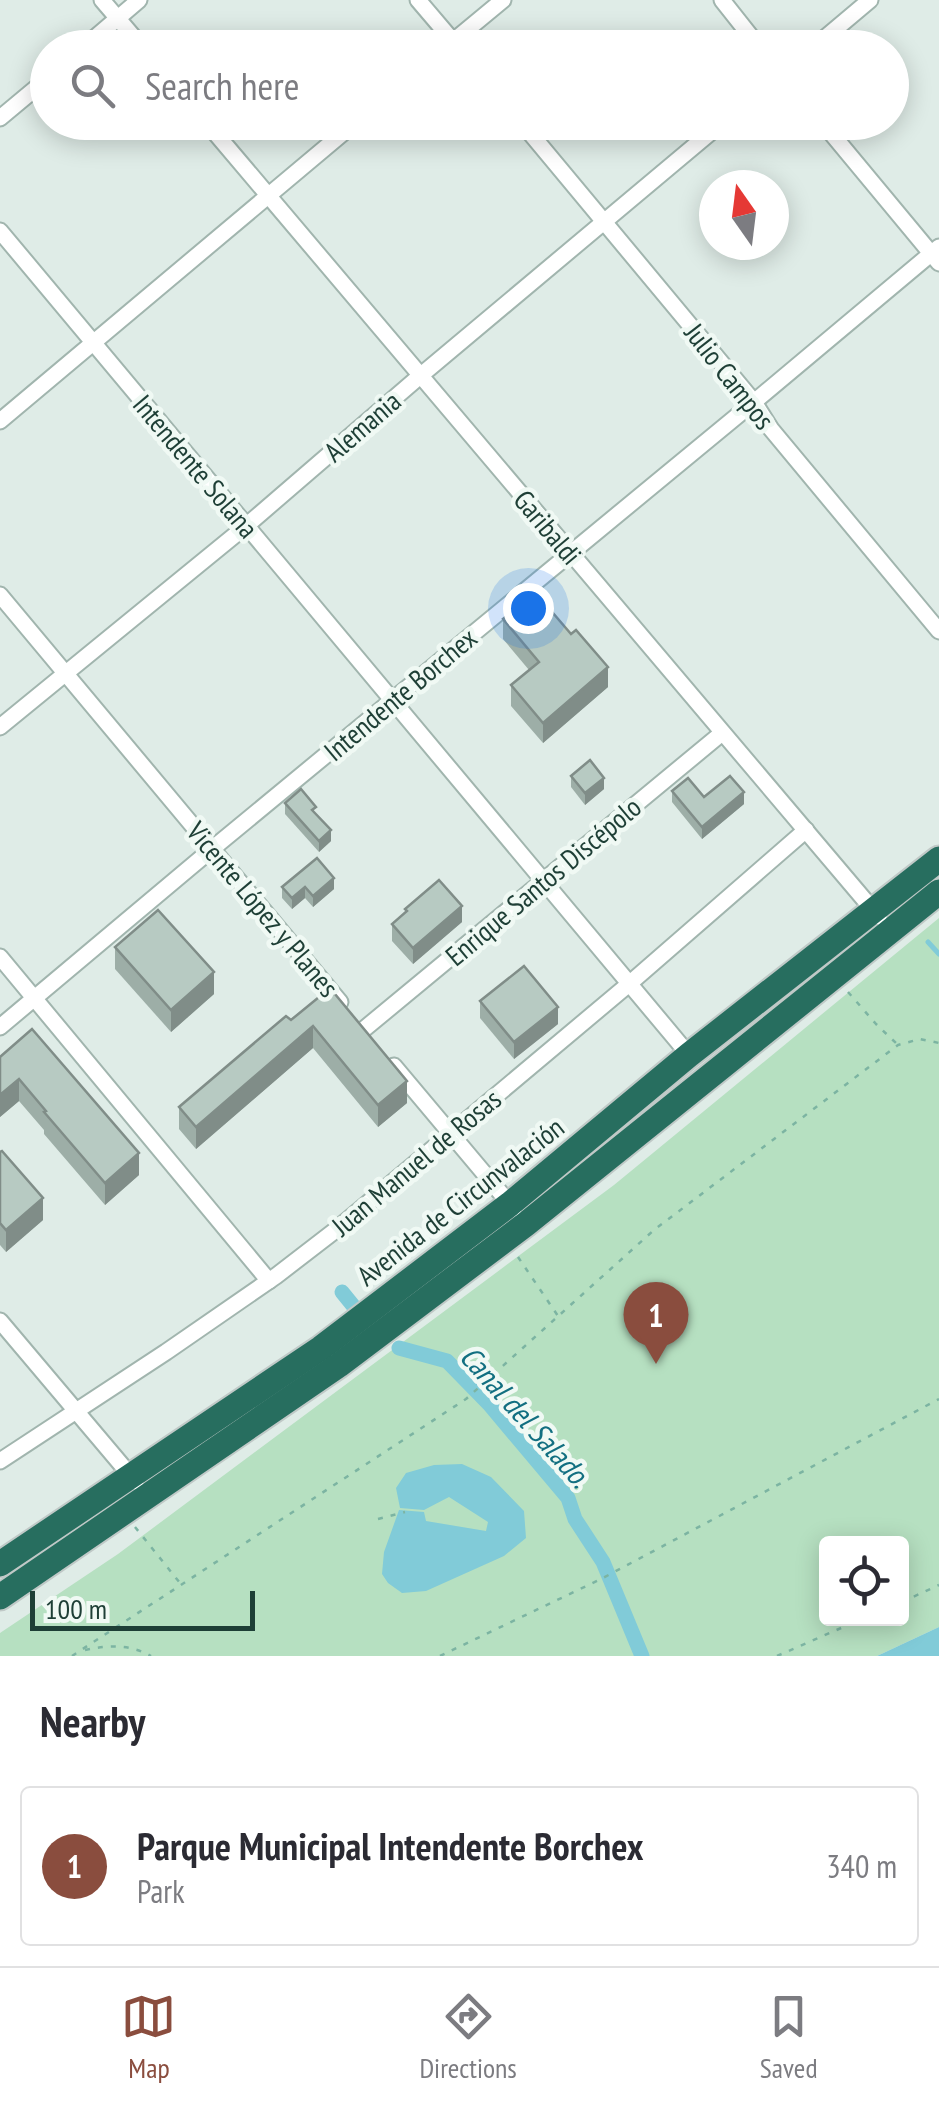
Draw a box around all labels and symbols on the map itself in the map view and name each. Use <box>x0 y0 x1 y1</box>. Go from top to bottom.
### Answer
north arrow <box>699 170 789 260</box>
street label: Julio Campos <box>676 315 783 437</box>
street label: Alemania <box>316 382 408 470</box>
street label: Intendente Solana <box>125 387 267 545</box>
street label: Garibaldi <box>506 482 590 572</box>
your location <box>503 583 554 634</box>
street label: Intendente Borchex <box>316 619 484 769</box>
street label: Enrique Santos Discépolo <box>437 788 649 974</box>
street label: Vicente López y Planes <box>178 813 347 1004</box>
street label: Juan Manuel de Rosas <box>323 1080 508 1244</box>
street label: Avenida de Circunvalación <box>349 1108 571 1294</box>
pin: 1 <box>624 1282 688 1364</box>
water label: Canal del Salado. <box>452 1337 600 1495</box>
scale bar <box>30 1586 255 1630</box>

